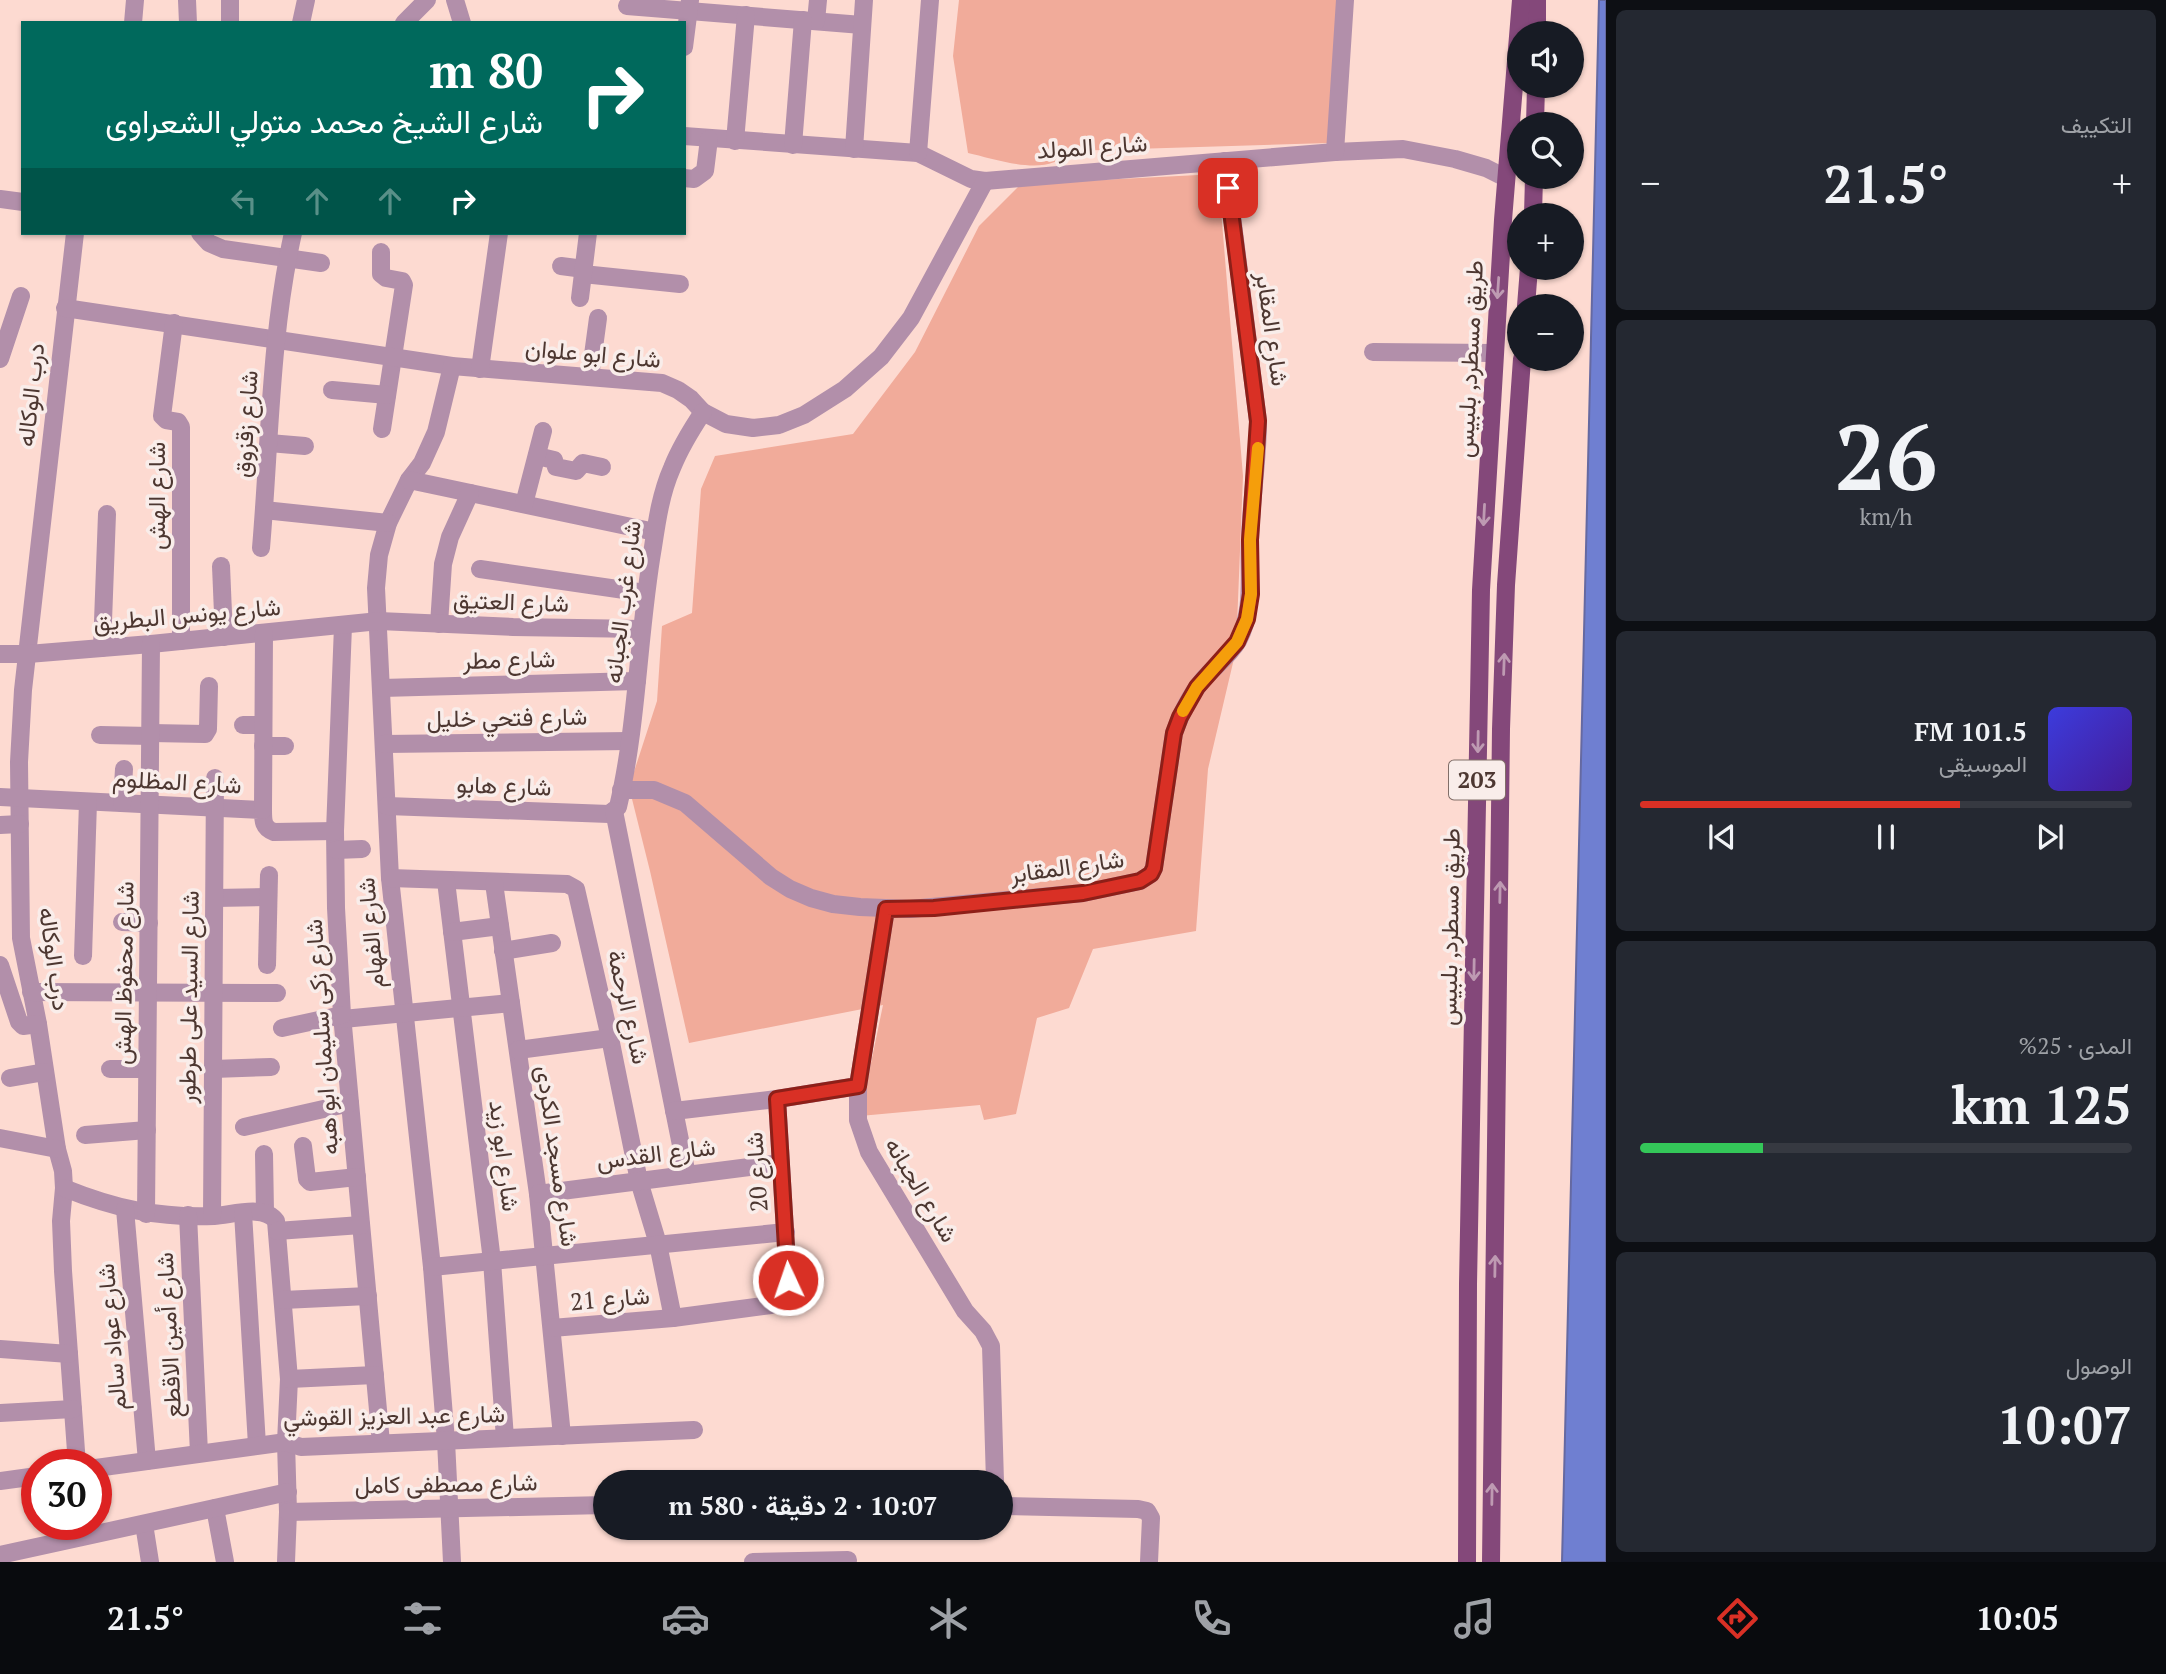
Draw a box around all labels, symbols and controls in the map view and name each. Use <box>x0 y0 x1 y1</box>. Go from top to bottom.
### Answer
map controls <box>1507 21 1584 371</box>
button: sound <box>1507 21 1584 98</box>
text: 80 m <box>429 37 543 102</box>
icon: right <box>567 49 658 140</box>
text: شارع الشيخ محمد متولي الشعراوى <box>105 100 543 142</box>
text: التكييف <box>2061 109 2132 140</box>
button: search <box>1507 112 1584 189</box>
street label: شارع المولد <box>1036 126 1148 167</box>
text: 21.5° <box>1823 149 1949 218</box>
pin <box>1198 158 1258 218</box>
text: − <box>1640 158 1660 208</box>
text: + <box>2112 158 2132 208</box>
icon: arrive <box>1209 169 1247 207</box>
icon: left <box>225 182 263 220</box>
icon: ahead <box>298 182 336 220</box>
icon: ahead <box>371 182 409 220</box>
icon: right <box>444 182 482 220</box>
button: + <box>1507 203 1584 280</box>
street label: طريق مسطرد, بلبيس <box>1448 259 1490 459</box>
street label: شارع المقابر <box>1248 269 1297 388</box>
one-way arrow <box>1492 276 1505 299</box>
button: − <box>1507 294 1584 371</box>
street label: شارع ابو علوان <box>524 331 662 376</box>
street label: درب الوكاله <box>9 341 51 448</box>
street label: شارع زقزوق <box>225 369 266 479</box>
text: 26 <box>1835 395 1937 516</box>
street label: شارع الهش <box>140 442 173 550</box>
text: km/h <box>1859 501 1913 532</box>
one-way arrow <box>1478 503 1491 526</box>
street label: شارع غرب الجبانه <box>596 519 649 685</box>
street label: شارع العتيق <box>452 583 570 620</box>
street label: شارع يونس البطريق <box>92 590 282 639</box>
street label: شارع مطر <box>462 642 555 677</box>
one-way arrow <box>1497 653 1510 676</box>
street label: شارع فتحي خليل <box>426 700 588 738</box>
text: 101.5 FM <box>1914 714 2027 748</box>
one-way arrow <box>1471 731 1485 754</box>
text: الموسيقى <box>1939 748 2027 779</box>
road number: 203 <box>1449 760 1505 800</box>
street label: شارع المظلوم <box>112 762 242 801</box>
street label: شارع هابو <box>456 767 552 804</box>
icon: previous <box>1703 818 1741 856</box>
icon: pause <box>1867 818 1905 856</box>
icon: next <box>2031 818 2069 856</box>
street label: طريق مسطرد, بلبيس <box>1431 828 1467 1026</box>
street label: شارع المقابر <box>1007 842 1126 891</box>
street label: شارع الفهام <box>349 876 392 990</box>
street label: شارع محفوظ الهش <box>105 881 142 1065</box>
one-way arrow <box>1493 881 1506 904</box>
street label: شارع السيد على طرطور <box>170 890 207 1105</box>
street label: درب الوكاله <box>32 905 78 1013</box>
street label: شارع زكى سليمان ابو هبه <box>297 918 346 1156</box>
street label: شارع الرحمة <box>599 947 658 1067</box>
one-way arrow <box>1467 958 1481 981</box>
text: المدى · 25% <box>2019 1030 2132 1061</box>
street label: شارع مسجد الكردى <box>528 1063 587 1249</box>
text: 125 km <box>1951 1070 2132 1139</box>
street label: شارع ابو زيد <box>481 1098 528 1213</box>
street label: شارع القدس <box>595 1130 717 1177</box>
street label: شارع 20 <box>737 1131 776 1213</box>
street label: شارع الجبانه <box>877 1131 966 1248</box>
position arrow <box>751 1243 825 1317</box>
street label: شارع أمين الاقطع <box>148 1251 190 1419</box>
one-way arrow <box>1488 1255 1501 1278</box>
street label: شارع عواد سالم <box>89 1262 134 1412</box>
street label: شارع 21 <box>569 1279 651 1318</box>
text: الوصول <box>2066 1350 2132 1381</box>
text: 10:07 <box>1997 1390 2132 1459</box>
street label: شارع عبد العزيز القوشي <box>283 1397 505 1437</box>
speed limit sign: 30 <box>21 1449 112 1540</box>
street label: شارع مصطفى كامل <box>354 1465 538 1502</box>
one-way arrow <box>1485 1483 1498 1506</box>
text: 10:07 · 2 دقيقة · 580 m <box>668 1488 938 1522</box>
icon: filters <box>398 1594 447 1643</box>
icon: car <box>661 1594 710 1643</box>
icon: climate <box>924 1594 973 1643</box>
icon: phone <box>1187 1594 1236 1643</box>
icon: music <box>1450 1594 1499 1643</box>
icon: directions <box>1713 1594 1762 1643</box>
text: 21.5° <box>107 1597 184 1639</box>
text: 10:05 <box>1976 1597 2059 1639</box>

